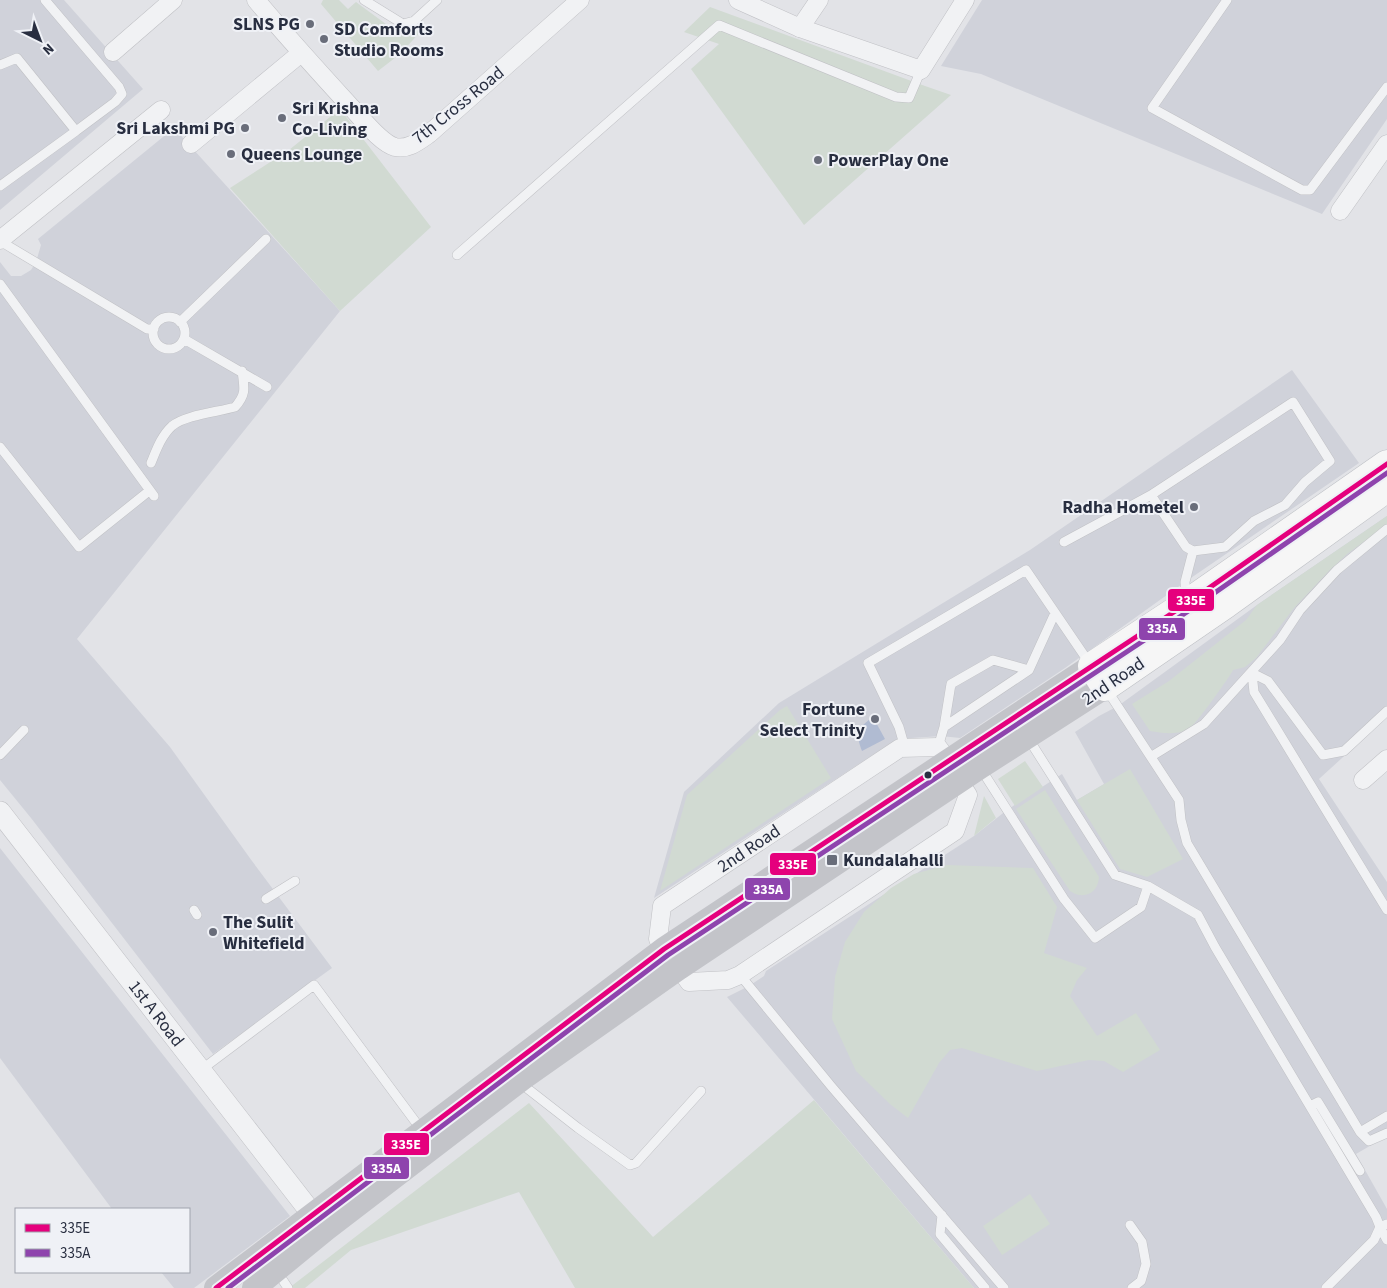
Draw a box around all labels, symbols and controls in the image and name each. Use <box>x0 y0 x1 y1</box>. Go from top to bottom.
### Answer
place label: SLNS PG <box>233 12 300 37</box>
north arrow <box>15 15 65 65</box>
place label: SD Comforts Studio Rooms <box>334 17 444 63</box>
marker: SLNS PG <box>304 18 316 30</box>
marker: SD Comforts Studio Rooms <box>318 33 330 45</box>
text: N <box>38 38 58 59</box>
street label: 7th Cross Road <box>407 60 510 150</box>
place label: Sri Krishna Co-Living <box>292 96 379 142</box>
marker: Sri Krishna Co-Living <box>276 112 288 124</box>
place label: Sri Lakshmi PG <box>116 116 235 141</box>
marker: Sri Lakshmi PG <box>239 122 251 134</box>
place label: Queens Lounge <box>241 142 362 167</box>
marker: Queens Lounge <box>225 148 237 160</box>
place label: PowerPlay One <box>828 148 949 173</box>
marker: PowerPlay One <box>812 154 824 166</box>
place label: Radha Hometel <box>1062 495 1184 520</box>
marker: Radha Hometel <box>1188 501 1200 513</box>
line badge: 335E <box>1167 588 1215 612</box>
text: 335E <box>1176 591 1206 611</box>
line badge: 335A <box>1138 617 1186 641</box>
text: 335A <box>1147 619 1178 639</box>
street label: 2nd Road <box>1077 651 1150 712</box>
place label: Fortune Select Trinity <box>760 697 866 743</box>
marker: Fortune Select Trinity <box>869 713 881 725</box>
unlabelled marker <box>923 770 933 780</box>
street label: 2nd Road <box>712 819 786 879</box>
place label: Kundalahalli <box>843 848 944 873</box>
line badge: 335E <box>769 852 817 876</box>
marker: Kundalahalli <box>825 853 839 867</box>
text: 335E <box>778 855 808 875</box>
line badge: 335A <box>744 877 791 901</box>
text: 335A <box>753 880 784 900</box>
place label: The Sulit Whitefield <box>223 910 305 956</box>
marker: The Sulit Whitefield <box>207 926 219 938</box>
street label: 1st A Road <box>122 975 190 1052</box>
line badge: 335E <box>383 1132 430 1156</box>
text: 335E <box>391 1135 421 1155</box>
line badge: 335A <box>363 1156 410 1180</box>
text: 335A <box>371 1159 402 1179</box>
legend <box>15 1208 190 1273</box>
text: 335E <box>60 1218 90 1239</box>
text: 335A <box>60 1243 91 1264</box>

